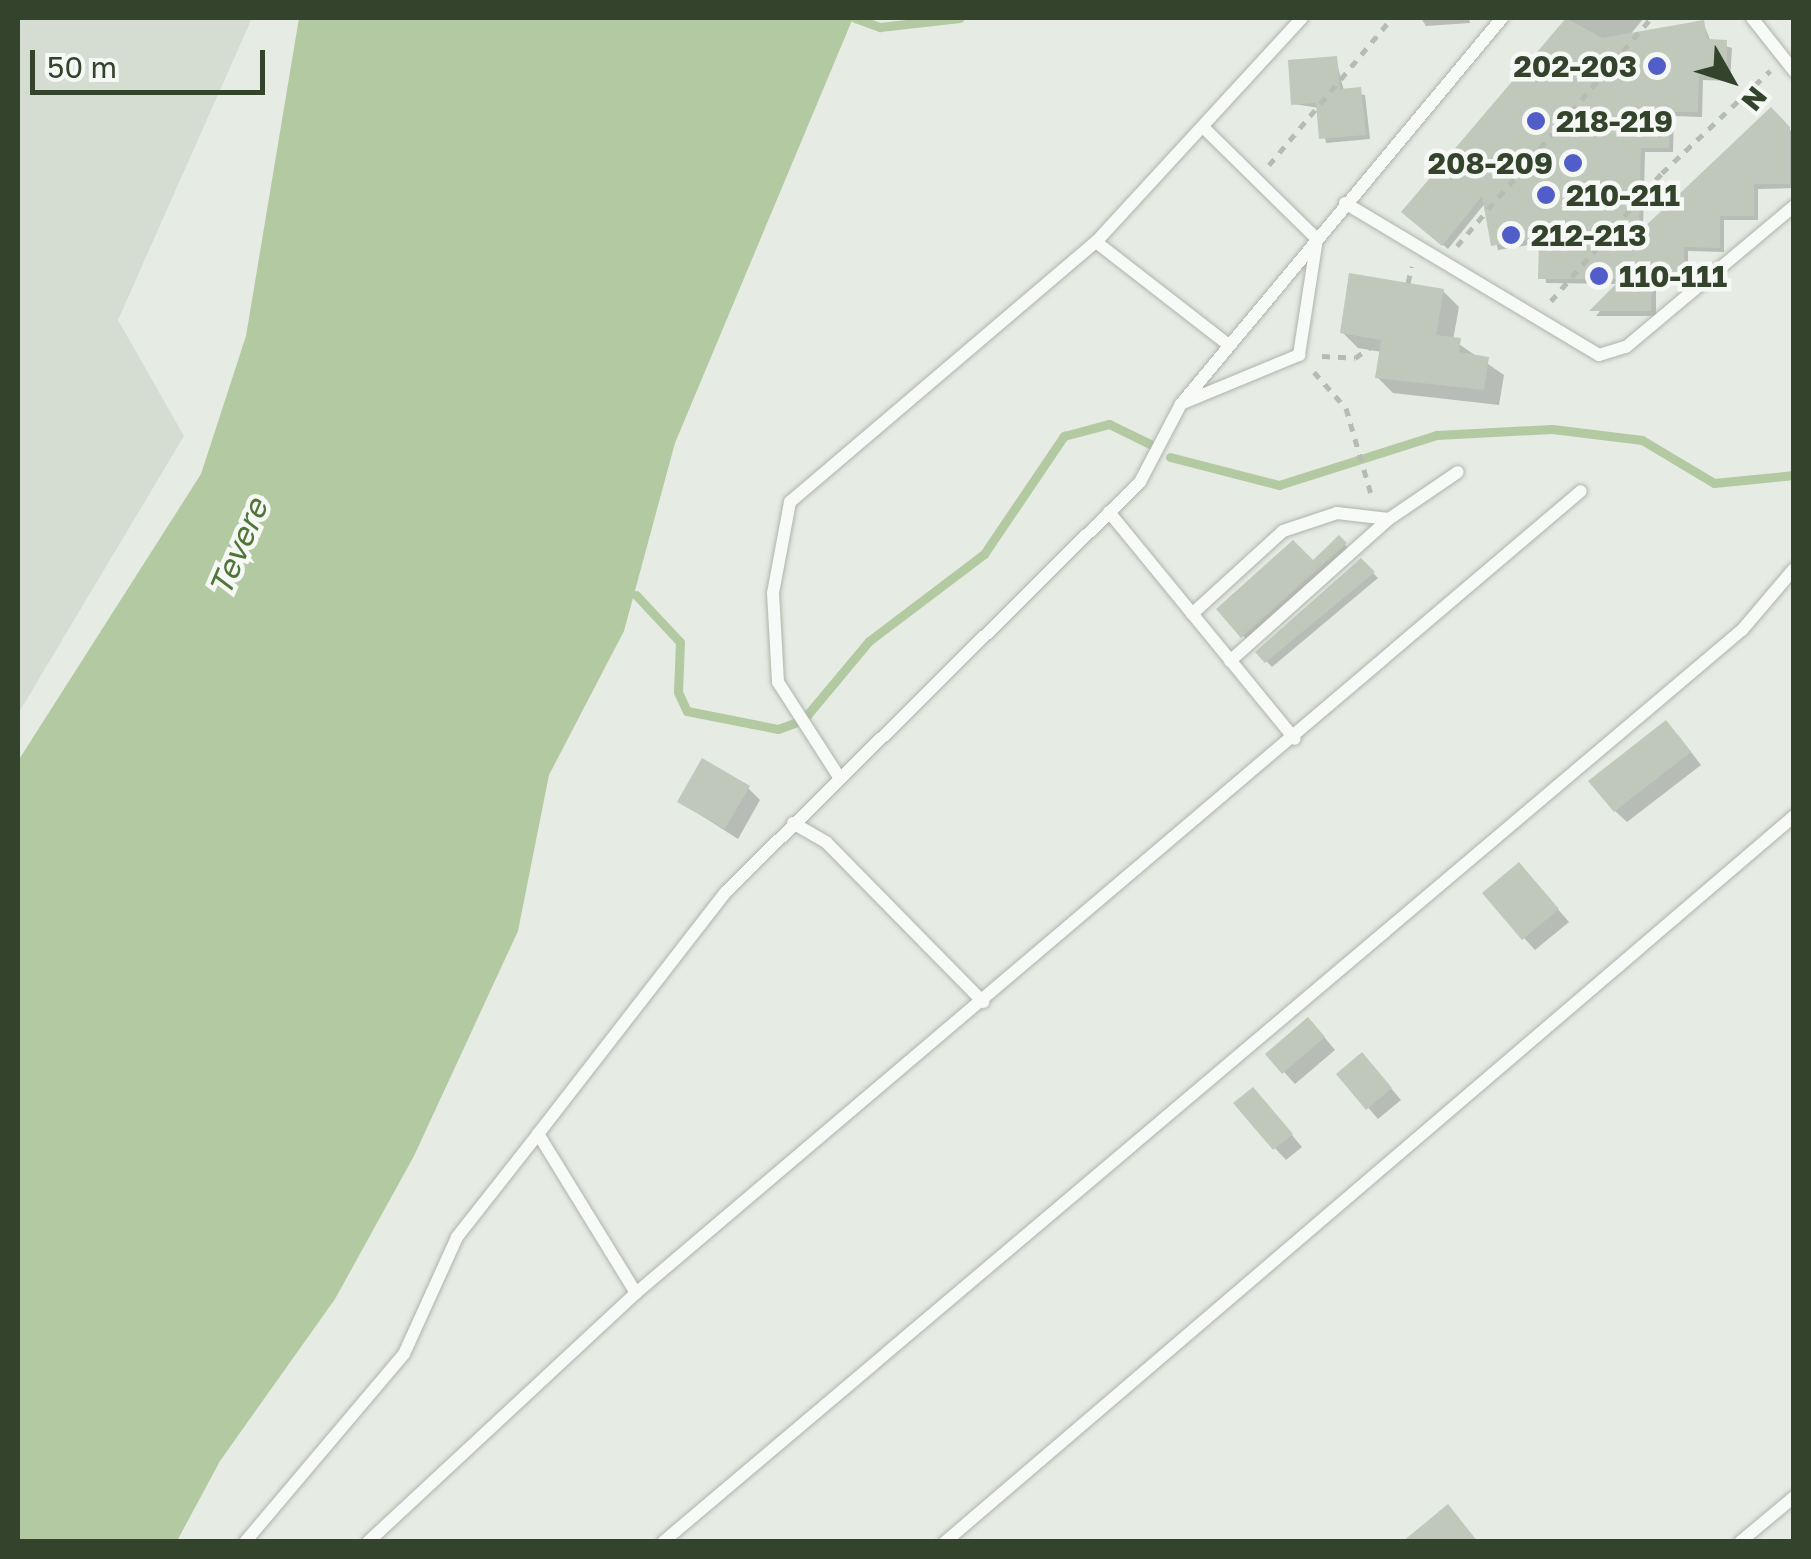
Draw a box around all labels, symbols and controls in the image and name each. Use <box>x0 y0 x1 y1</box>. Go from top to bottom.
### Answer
scale bar <box>35 30 270 92</box>
north arrow <box>1681 30 1781 130</box>
place label: 202-203 <box>1513 48 1637 84</box>
text: 50 m <box>47 49 117 85</box>
marker: 202-203 <box>1646 55 1668 77</box>
text: N <box>1735 81 1774 118</box>
place label: 218-219 <box>1556 103 1673 139</box>
marker: 218-219 <box>1525 110 1547 132</box>
place label: 208-209 <box>1428 145 1553 181</box>
marker: 208-209 <box>1562 152 1584 174</box>
place label: 210-211 <box>1566 177 1680 213</box>
marker: 210-211 <box>1535 184 1557 206</box>
place label: 212-213 <box>1531 217 1646 253</box>
marker: 212-213 <box>1500 224 1522 246</box>
place label: 110-111 <box>1619 258 1727 294</box>
marker: 110-111 <box>1588 265 1610 287</box>
water label: Tevere <box>201 493 275 601</box>

